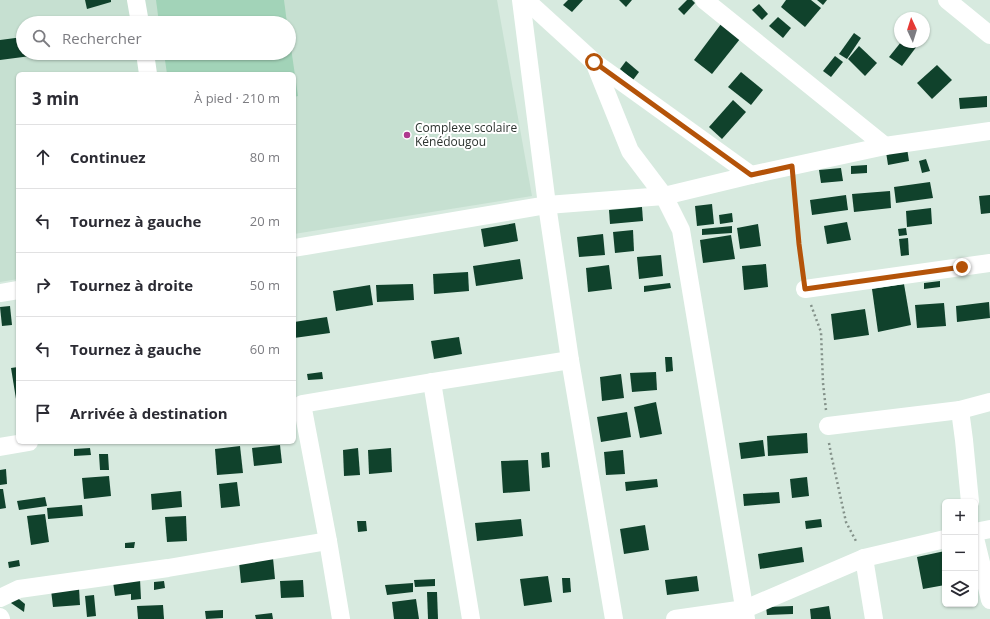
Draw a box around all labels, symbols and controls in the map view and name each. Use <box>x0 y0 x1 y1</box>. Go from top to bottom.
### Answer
north arrow <box>894 12 930 48</box>
search box <box>16 16 296 60</box>
icon: search <box>30 27 52 49</box>
text: Rechercher <box>62 28 142 48</box>
route start <box>585 53 603 71</box>
text: 3 min <box>32 87 79 110</box>
text: À pied · 210 m <box>194 89 280 107</box>
place label: Complexe scolaire Kénédougou <box>415 119 517 150</box>
marker: Complexe scolaire Kénédougou <box>402 130 412 140</box>
icon: ahead <box>32 146 54 168</box>
text: Continuez <box>70 147 146 167</box>
text: 80 m <box>250 148 280 166</box>
icon: left <box>32 210 54 232</box>
text: Tournez à gauche <box>70 211 201 231</box>
text: 20 m <box>250 212 280 230</box>
route end <box>953 258 971 276</box>
icon: right <box>32 274 54 296</box>
text: Tournez à droite <box>70 275 193 295</box>
text: 50 m <box>250 276 280 294</box>
icon: left <box>32 338 54 360</box>
text: Tournez à gauche <box>70 339 201 359</box>
text: 60 m <box>250 340 280 358</box>
icon: arrive <box>32 402 54 424</box>
text: Arrivée à destination <box>70 403 228 423</box>
map controls <box>942 499 978 607</box>
button: + <box>942 499 978 535</box>
button: − <box>942 535 978 571</box>
button: layers <box>942 571 978 607</box>

